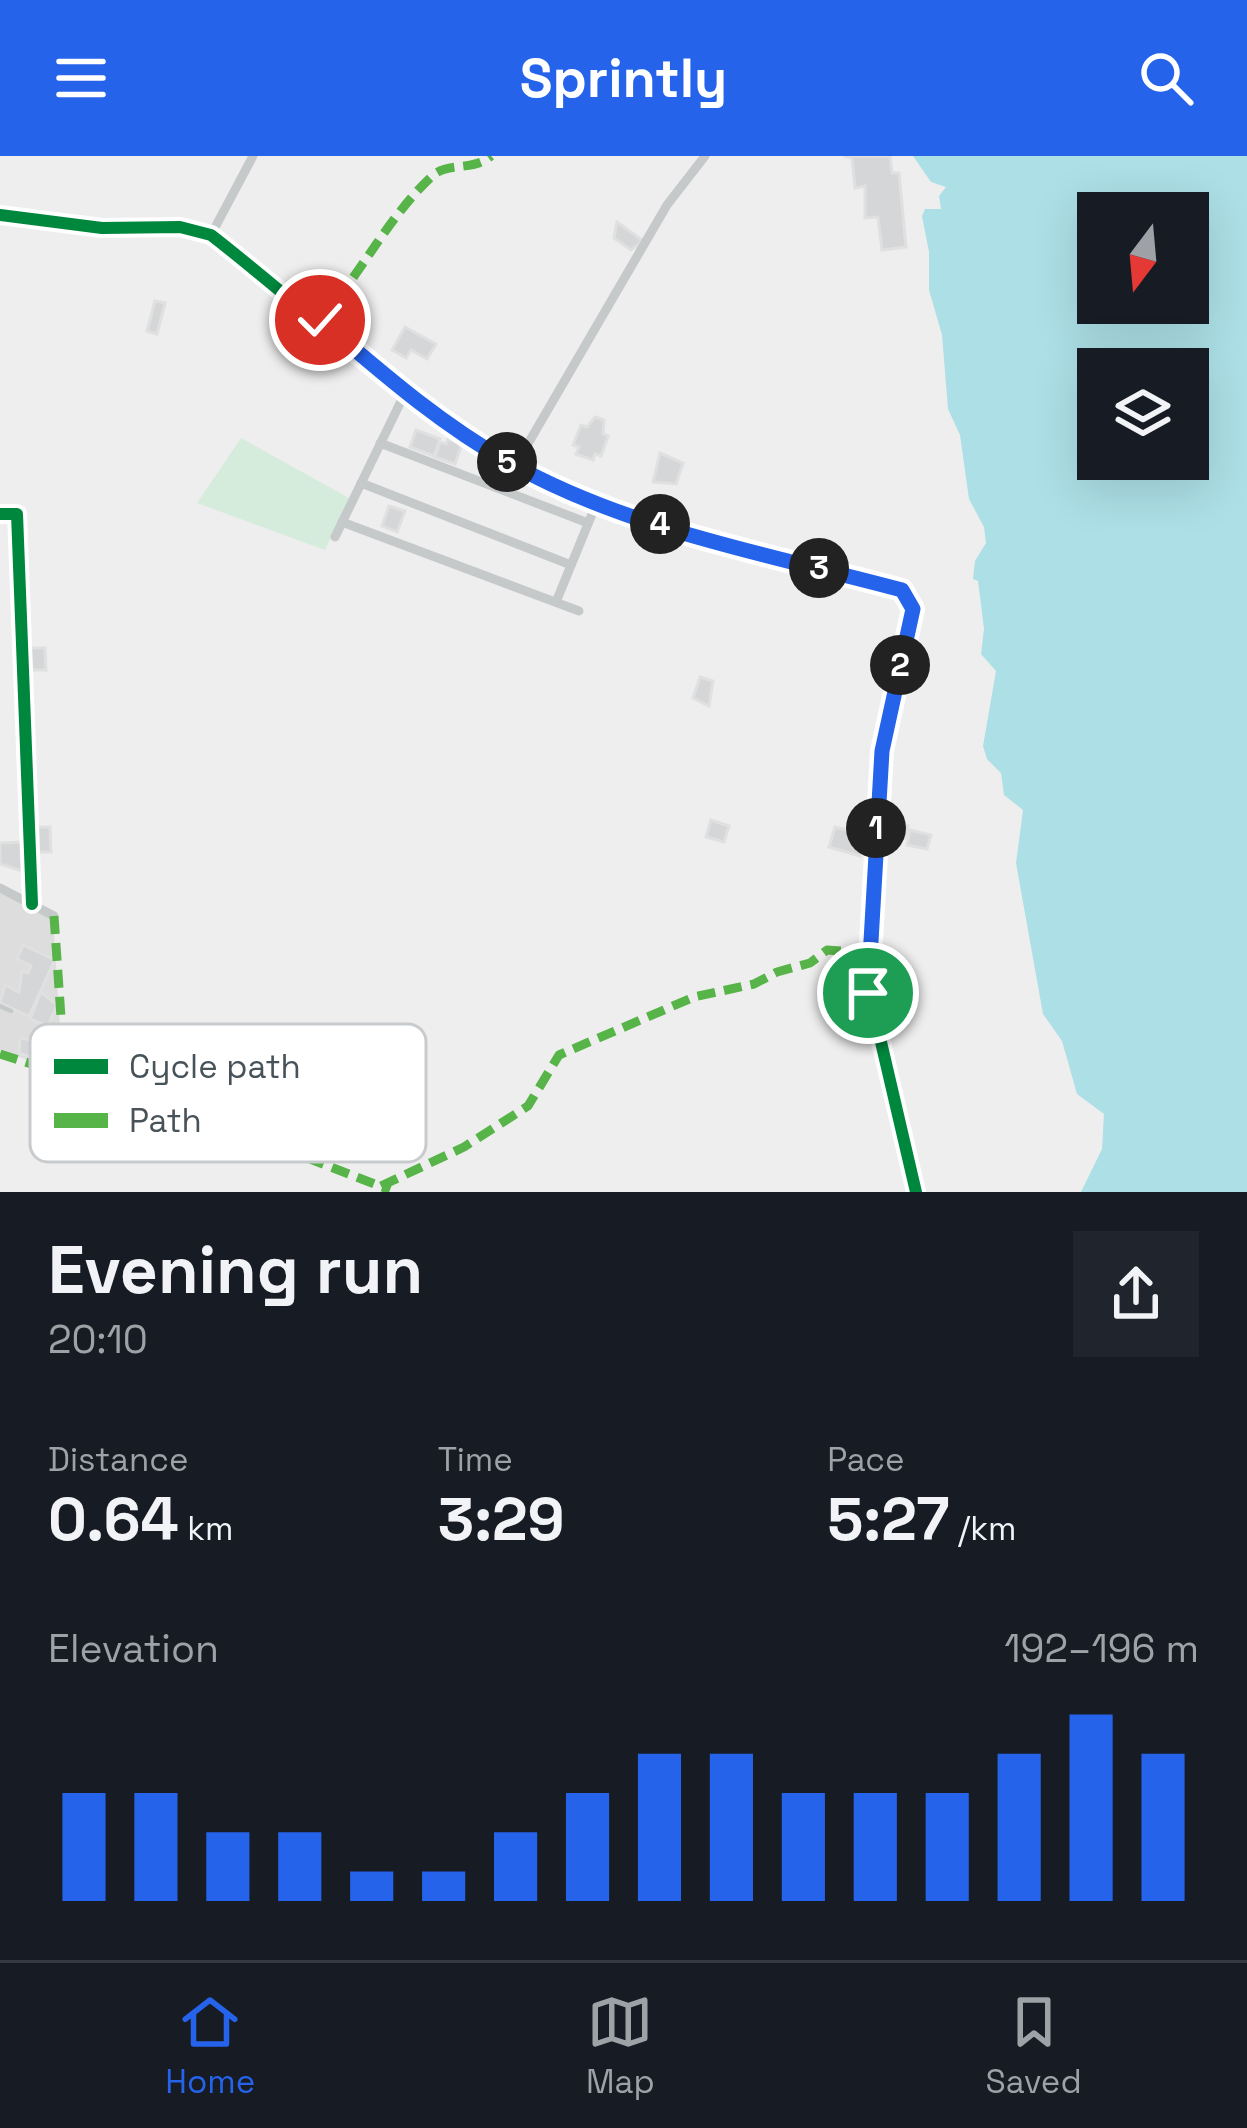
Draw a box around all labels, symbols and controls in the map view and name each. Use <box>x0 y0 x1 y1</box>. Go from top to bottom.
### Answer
text: Sprintly <box>520 44 727 113</box>
icon: menu <box>48 45 114 111</box>
icon: search <box>1133 45 1199 111</box>
north arrow <box>1077 192 1209 324</box>
map controls <box>1077 192 1209 480</box>
pin <box>269 269 371 371</box>
icon: check <box>287 287 353 353</box>
button: layers <box>1077 348 1209 480</box>
pin: 5 <box>477 432 537 492</box>
text: 5 <box>497 441 517 483</box>
pin: 4 <box>630 494 690 554</box>
text: 4 <box>650 503 671 545</box>
pin: 3 <box>789 538 849 598</box>
text: 3 <box>809 547 829 589</box>
pin: 2 <box>870 635 930 695</box>
text: 2 <box>890 644 910 686</box>
pin: 1 <box>846 798 906 858</box>
text: 1 <box>869 807 883 849</box>
pin <box>817 942 919 1044</box>
icon: arrive <box>835 960 901 1026</box>
legend <box>30 1024 426 1162</box>
text: Cycle path <box>129 1046 301 1088</box>
text: Path <box>129 1100 202 1142</box>
text: Evening run <box>48 1228 423 1312</box>
button: share <box>1073 1231 1199 1357</box>
text: 20:10 <box>48 1315 148 1364</box>
text: Distance <box>48 1439 189 1481</box>
text: Time <box>438 1439 513 1481</box>
text: Pace <box>827 1439 905 1481</box>
text: 0.64 <box>48 1481 179 1558</box>
text: 3:29 <box>438 1481 565 1558</box>
text: 5:27 <box>827 1481 950 1558</box>
text: km <box>179 1508 233 1550</box>
text: /km <box>950 1508 1016 1550</box>
text: Elevation <box>48 1624 219 1673</box>
text: 192–196 m <box>1004 1624 1199 1673</box>
tab: Home <box>165 1989 255 2103</box>
tab: Map <box>586 1989 655 2103</box>
tab: Saved <box>985 1989 1082 2103</box>

